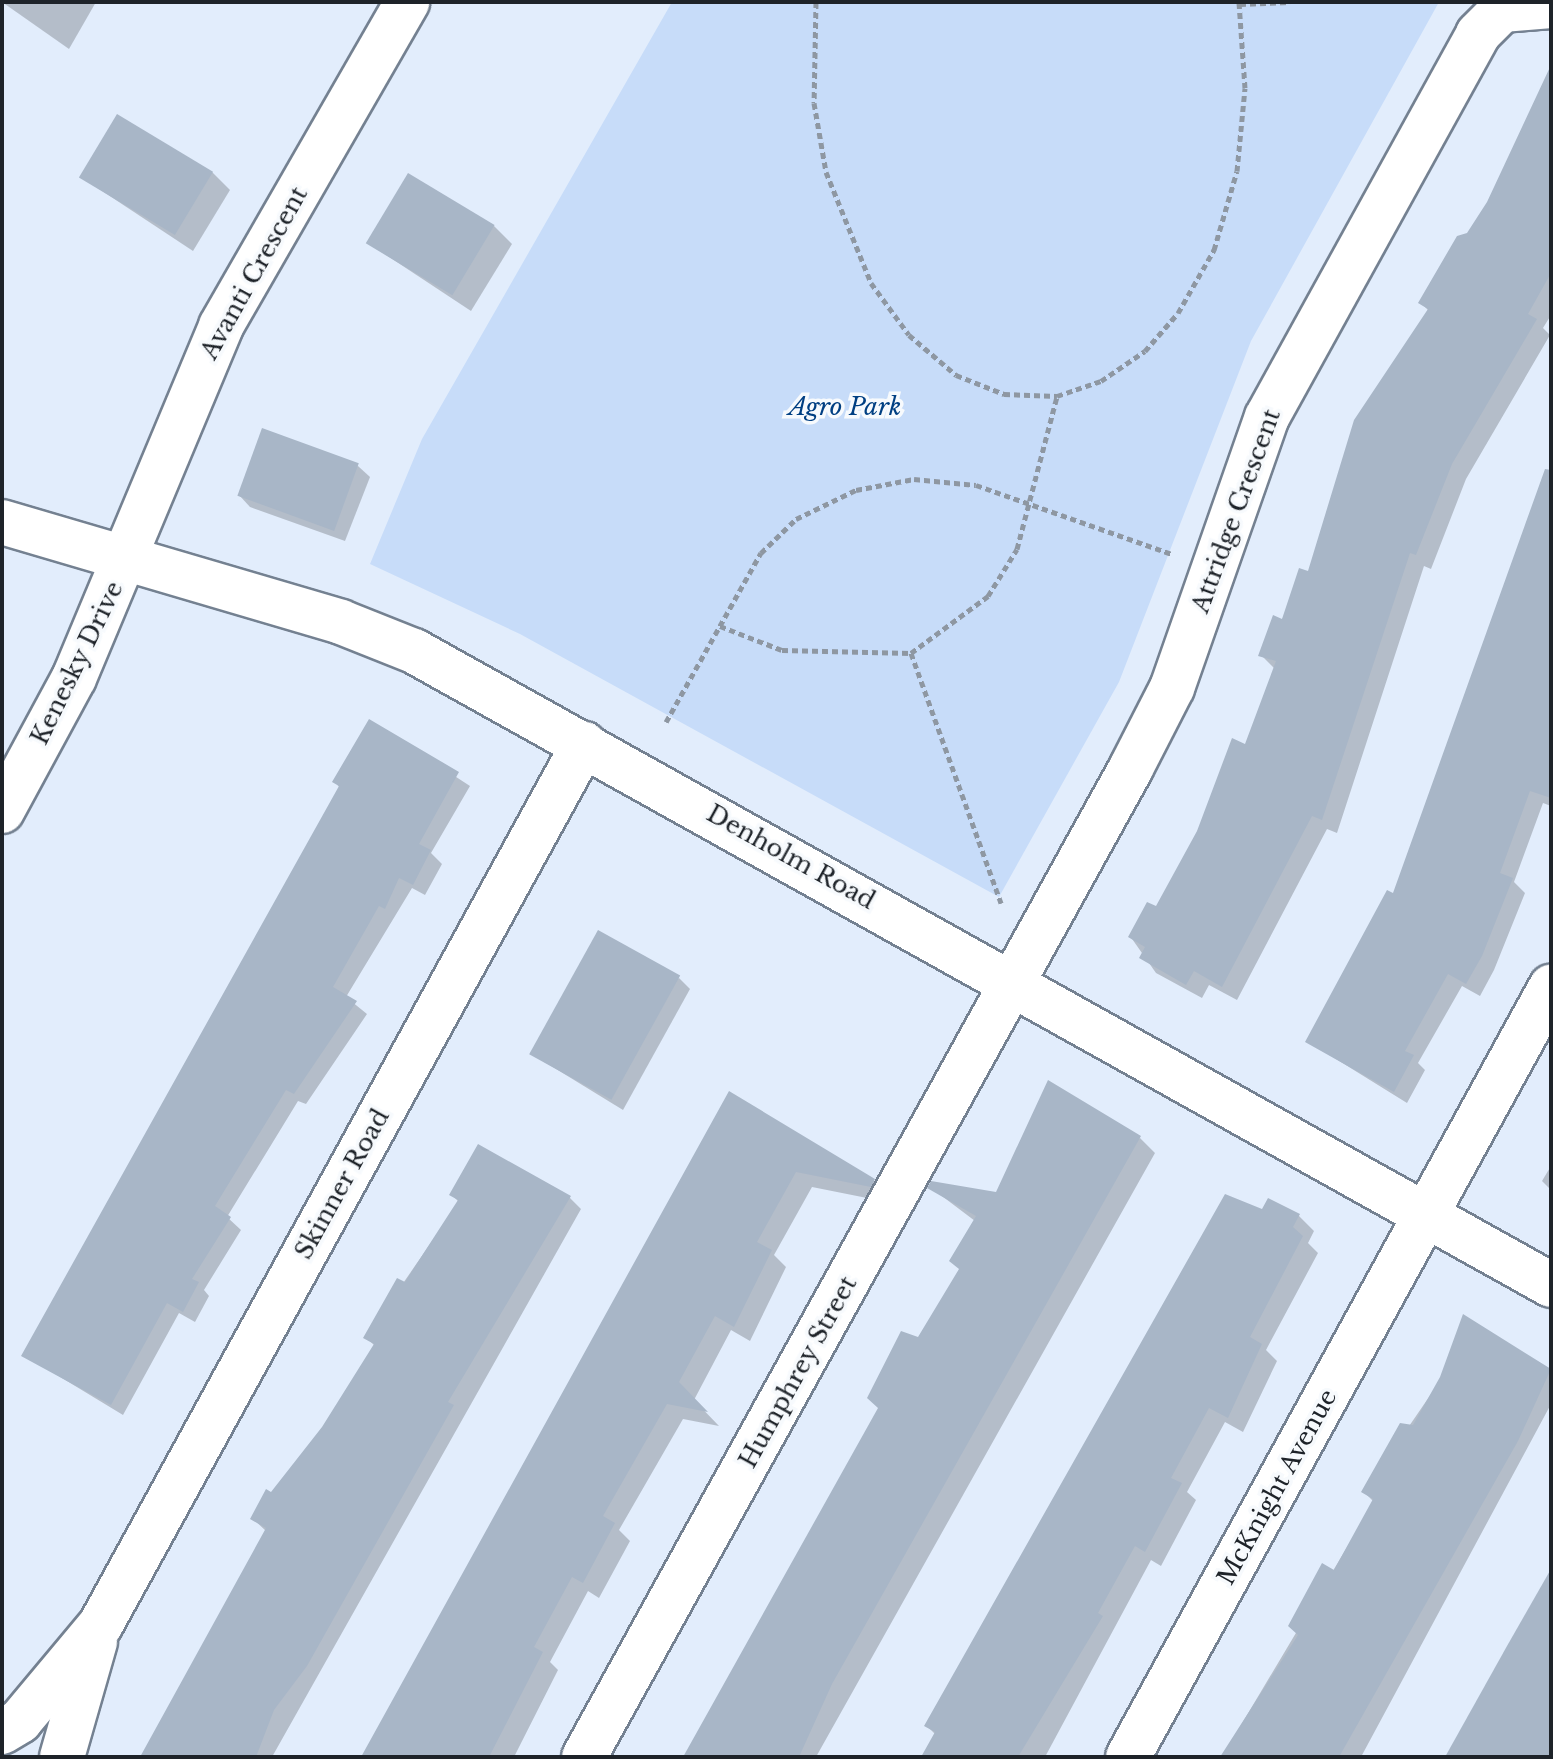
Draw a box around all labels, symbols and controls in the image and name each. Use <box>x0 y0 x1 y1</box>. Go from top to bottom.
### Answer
street label: Avanti Crescent <box>195 182 313 364</box>
park label: Agro Park <box>789 393 901 421</box>
street label: Attridge Crescent <box>1186 405 1286 617</box>
street label: Kenesky Drive <box>25 576 129 750</box>
street label: Denholm Road <box>702 799 880 915</box>
street label: Skinner Road <box>289 1104 395 1264</box>
street label: Humphrey Street <box>733 1271 863 1473</box>
street label: McKnight Avenue <box>1211 1384 1343 1590</box>

